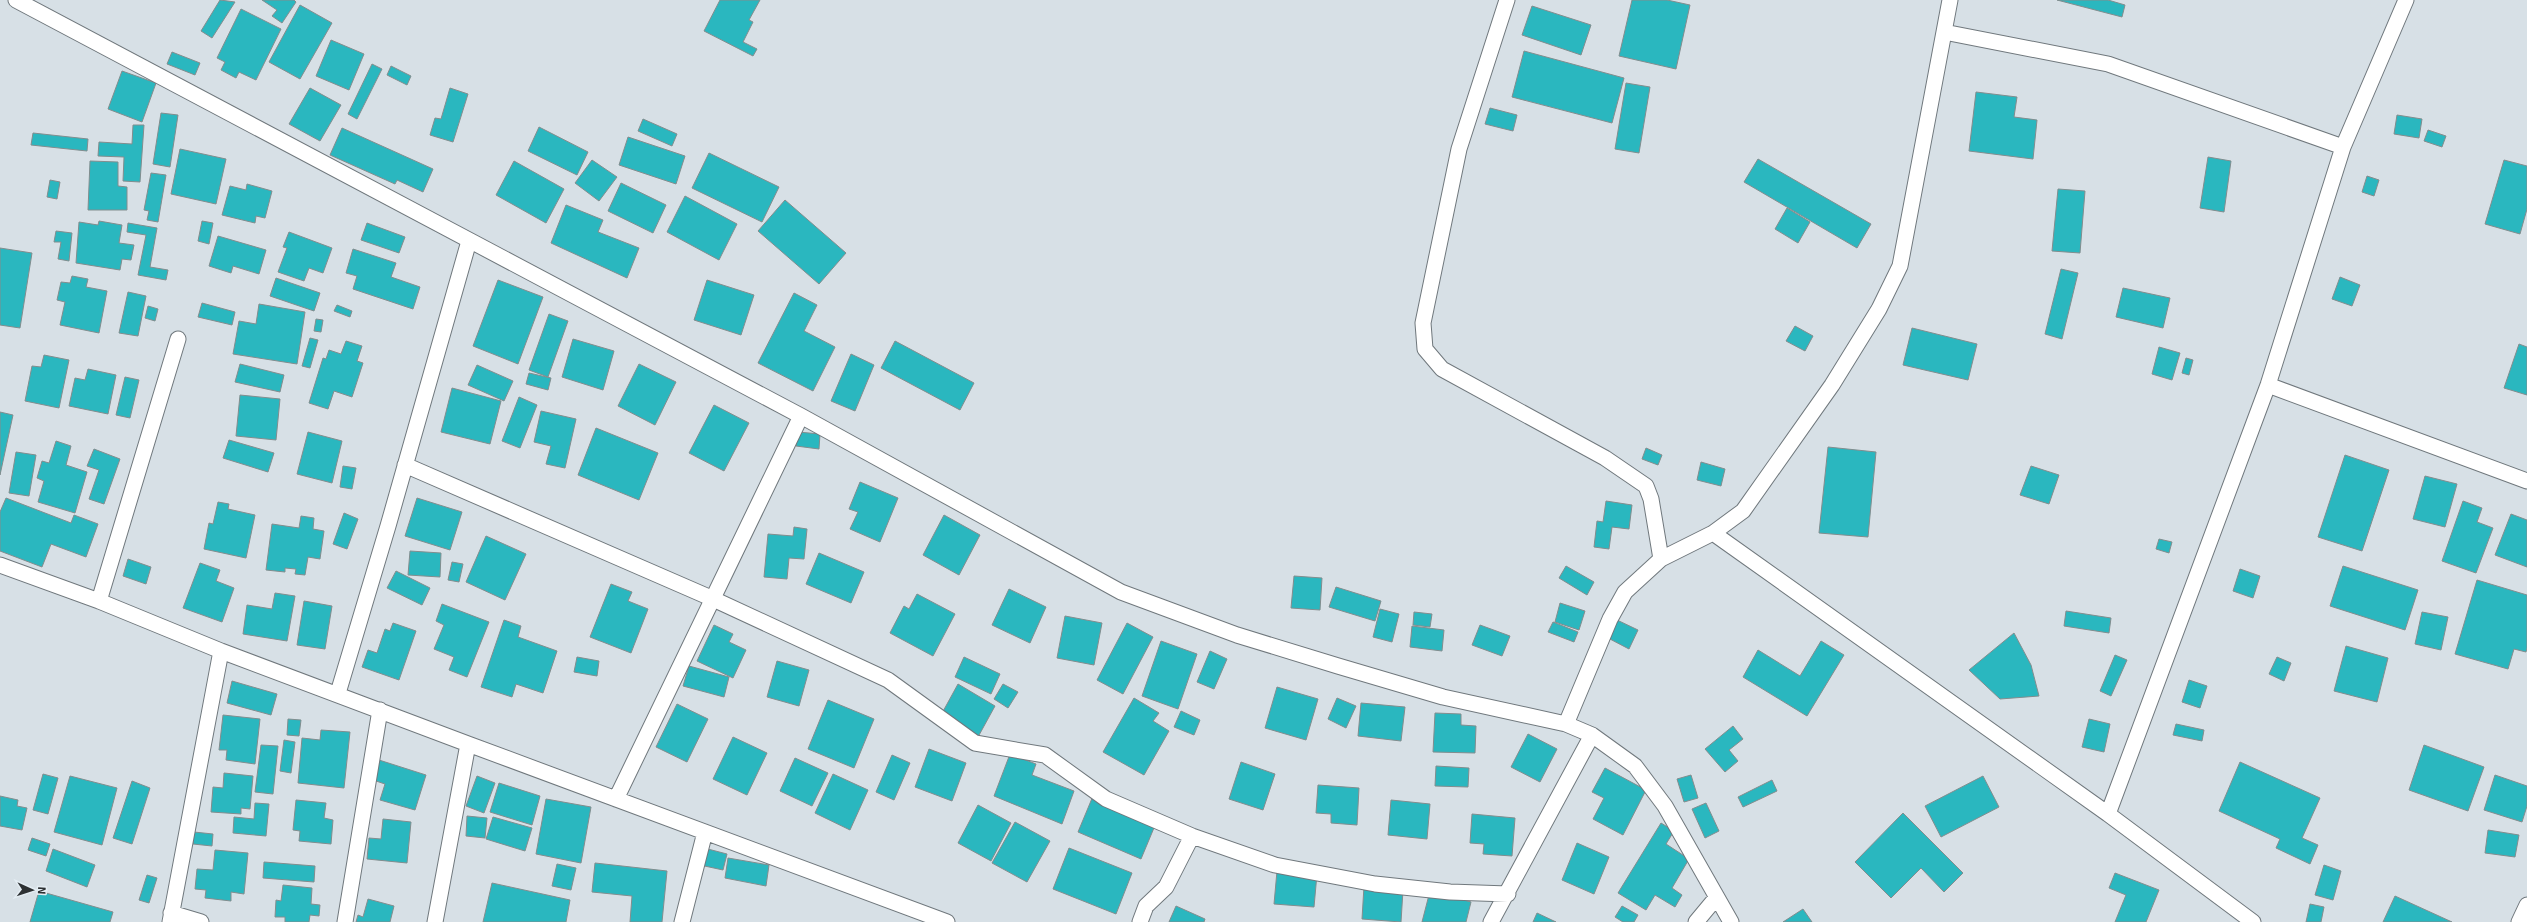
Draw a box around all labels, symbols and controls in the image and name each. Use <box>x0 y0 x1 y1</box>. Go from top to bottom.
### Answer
north arrow <box>12 870 52 910</box>
text: N <box>35 886 48 895</box>

